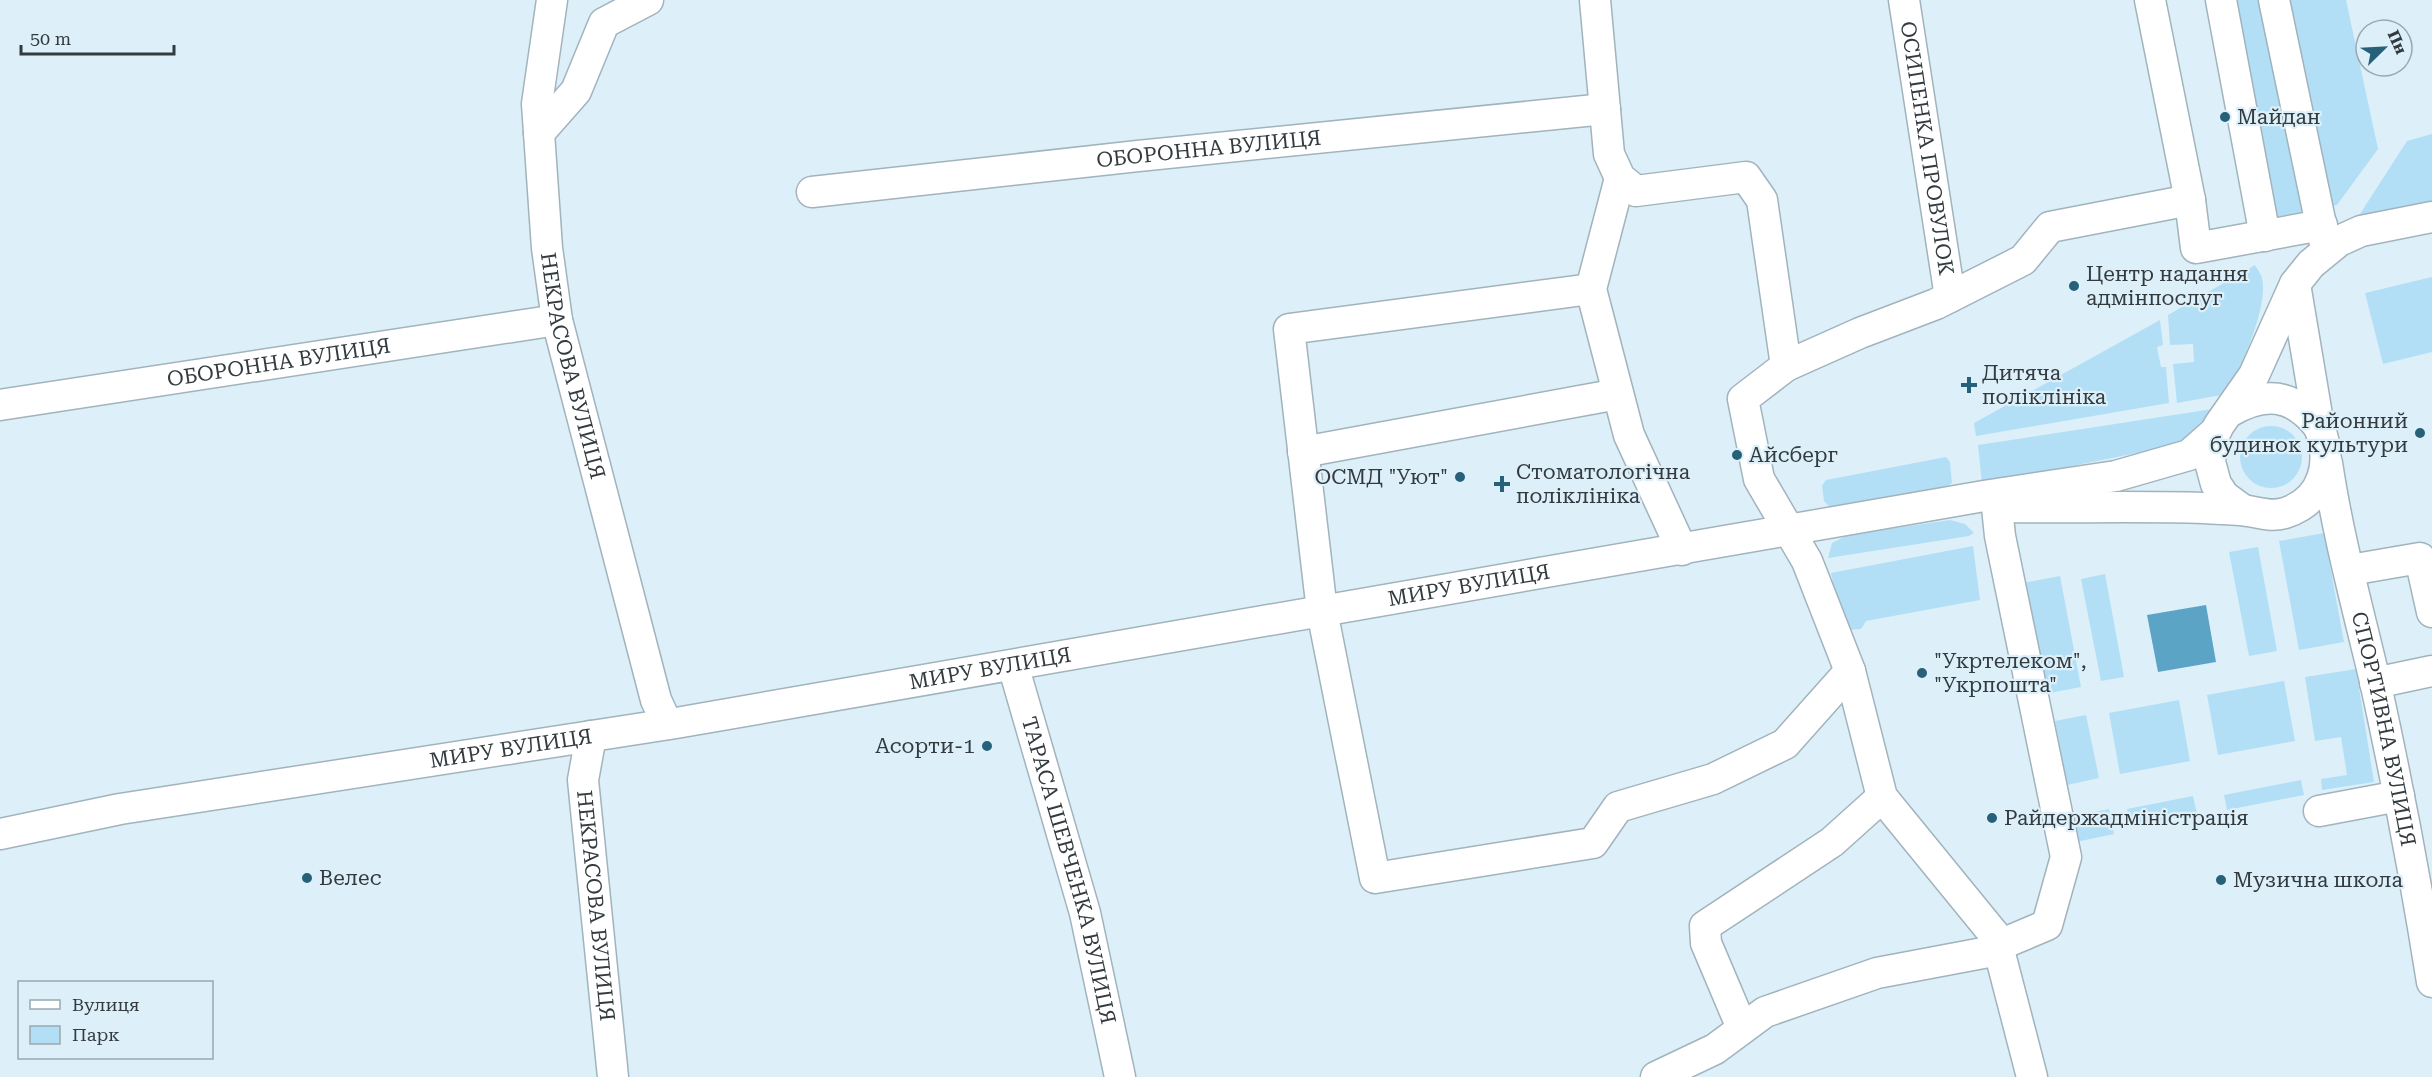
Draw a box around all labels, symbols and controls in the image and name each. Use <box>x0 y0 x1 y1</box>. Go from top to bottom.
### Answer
scale bar <box>21 18 174 56</box>
north arrow <box>2354 18 2414 78</box>
street label: ОСИПЕНКА ПРОВУЛОК <box>1895 20 1958 277</box>
text: Пн <box>2384 27 2411 57</box>
text: 50 m <box>30 28 71 49</box>
place label: Майдан <box>2237 105 2320 129</box>
marker: Майдан <box>2218 110 2232 124</box>
street label: ОБОРОННА ВУЛИЦЯ <box>1095 126 1322 173</box>
street label: НЕКРАСОВА ВУЛИЦЯ <box>536 251 610 482</box>
place label: Центр надання адмінпослуг <box>2086 262 2248 310</box>
marker: Центр надання адмінпослуг <box>2067 279 2081 293</box>
street label: ОБОРОННА ВУЛИЦЯ <box>165 334 392 391</box>
place label: Дитяча поліклініка <box>1982 361 2107 409</box>
marker: Дитяча поліклініка <box>1960 376 1978 394</box>
place label: Районний будинок культури <box>2210 409 2408 457</box>
marker: Районний будинок культури <box>2413 426 2427 440</box>
place label: Айсберг <box>1749 443 1838 467</box>
marker: Айсберг <box>1730 448 1744 462</box>
place label: Стоматологічна поліклініка <box>1516 460 1691 508</box>
place label: ОСМД "Уют" <box>1315 465 1448 489</box>
marker: ОСМД "Уют" <box>1453 470 1467 484</box>
marker: Стоматологічна поліклініка <box>1493 475 1511 493</box>
street label: МИРУ ВУЛИЦЯ <box>1386 560 1552 611</box>
street label: СПОРТИВНА ВУЛИЦЯ <box>2347 609 2420 848</box>
street label: МИРУ ВУЛИЦЯ <box>907 643 1073 694</box>
place label: "Укртелеком", "Укрпошта" <box>1934 649 2087 697</box>
marker: "Укртелеком", "Укрпошта" <box>1915 666 1929 680</box>
street label: ТАРАСА ШЕВЧЕНКА ВУЛИЦЯ <box>1017 714 1120 1026</box>
street label: МИРУ ВУЛИЦЯ <box>428 724 594 773</box>
place label: Асорти-1 <box>875 734 975 758</box>
marker: Асорти-1 <box>980 739 994 753</box>
street label: НЕКРАСОВА ВУЛИЦЯ <box>572 789 619 1022</box>
place label: Райдержадміністрація <box>2004 806 2248 830</box>
marker: Райдержадміністрація <box>1985 811 1999 825</box>
place label: Велес <box>319 866 382 890</box>
place label: Музична школа <box>2233 868 2404 892</box>
marker: Велес <box>300 871 314 885</box>
marker: Музична школа <box>2214 873 2228 887</box>
legend <box>18 981 213 1059</box>
text: Вулиця <box>72 994 139 1015</box>
text: Парк <box>72 1024 120 1045</box>

